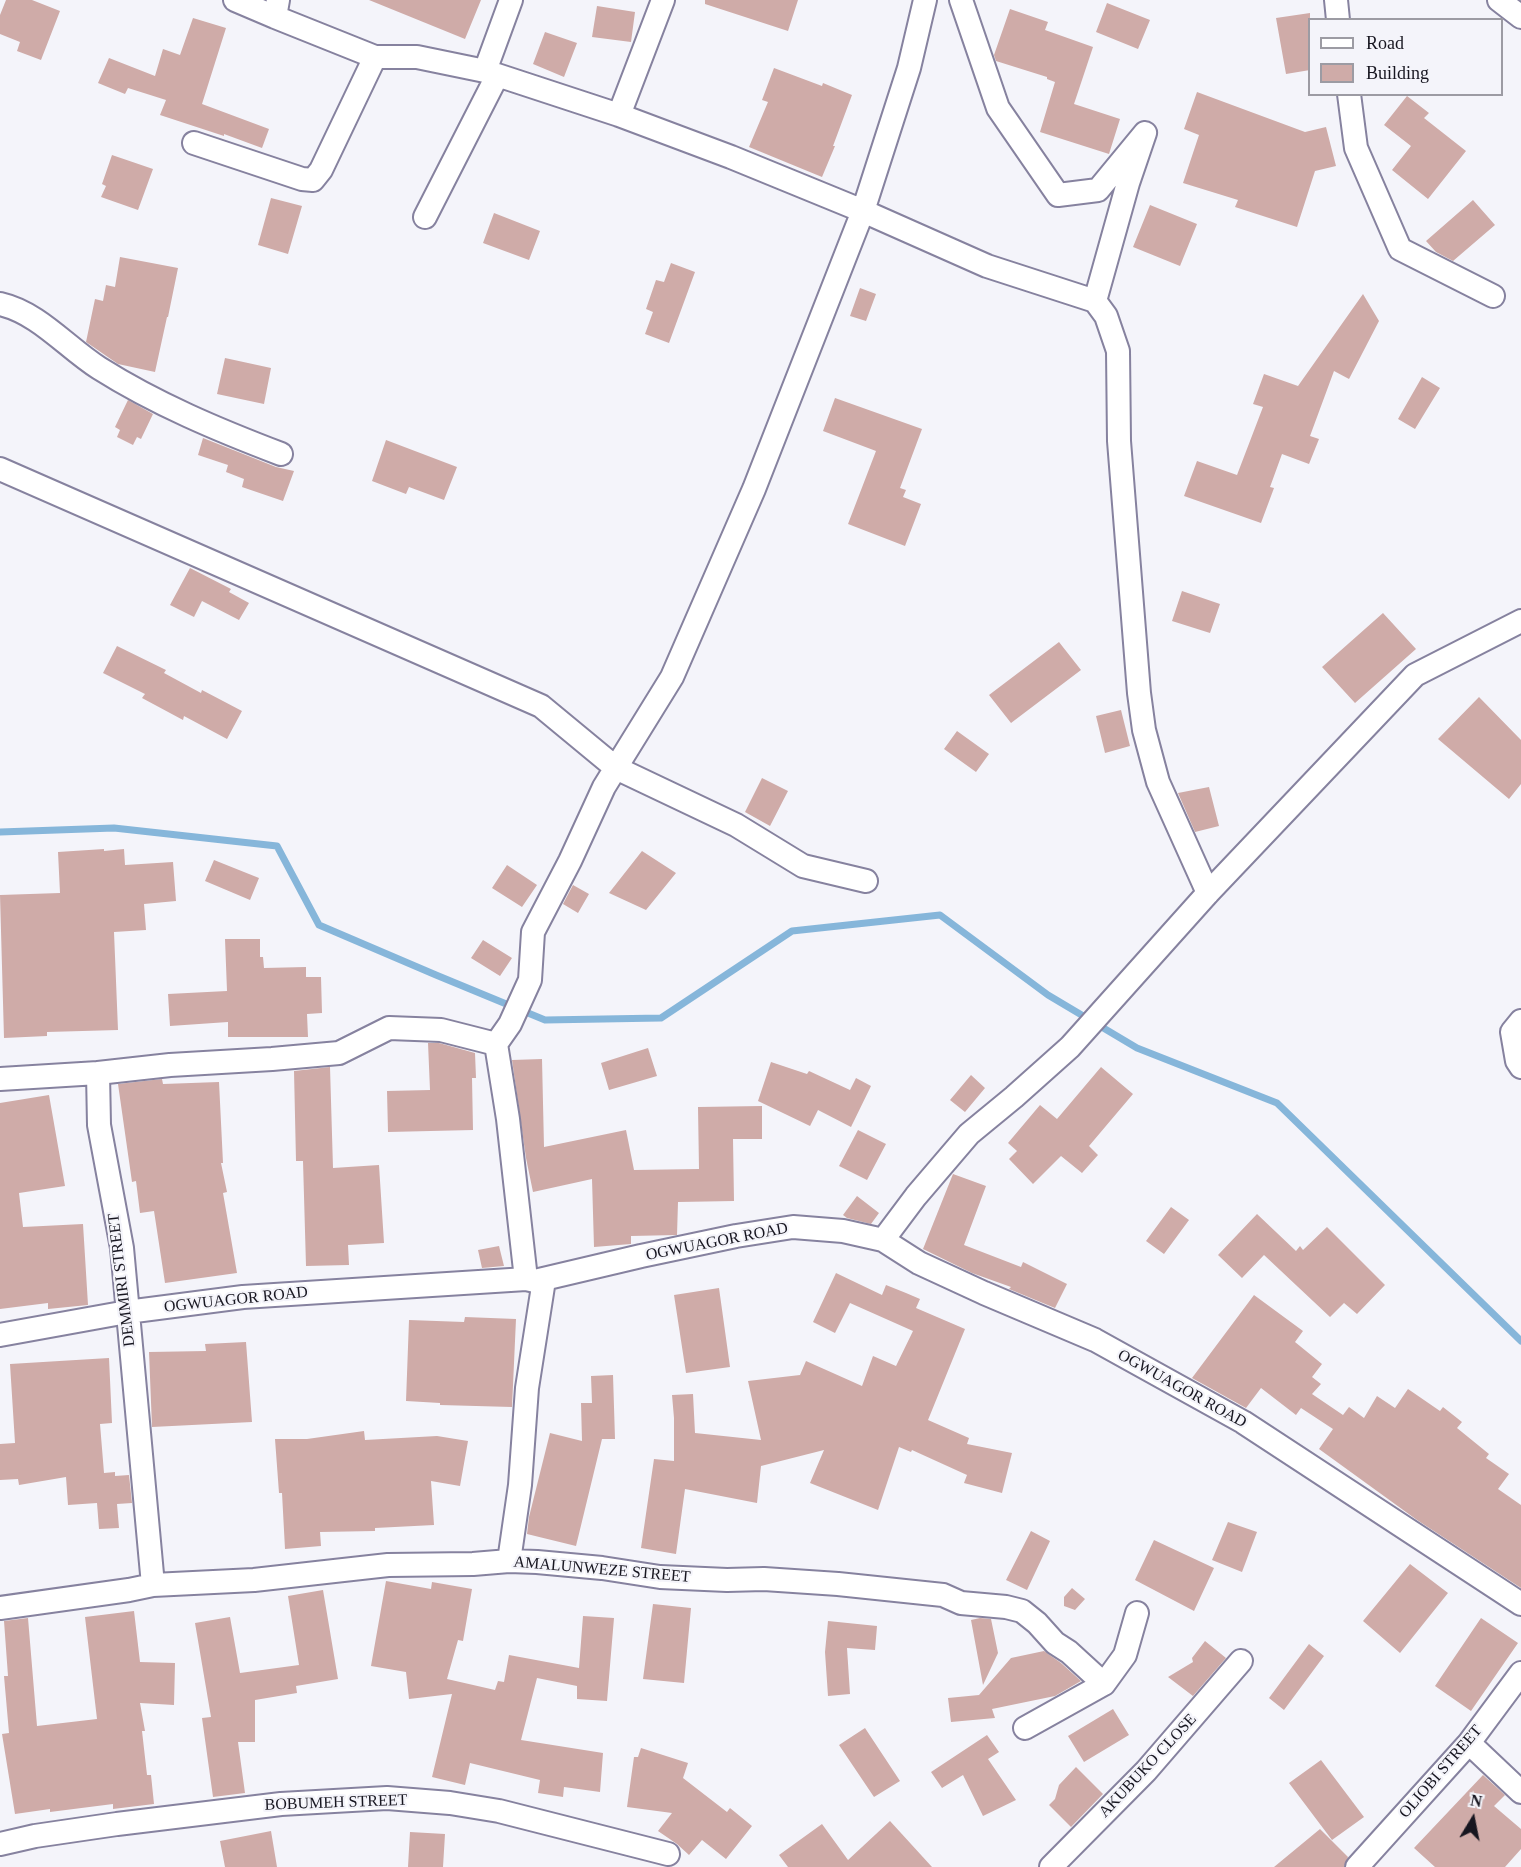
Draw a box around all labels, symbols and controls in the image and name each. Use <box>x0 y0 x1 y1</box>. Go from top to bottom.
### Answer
legend <box>1308 18 1503 96</box>
text: Road <box>1366 33 1404 53</box>
text: Building <box>1366 63 1429 83</box>
street label: DEMMIRI STREET <box>104 1212 140 1348</box>
street label: OGWUAGOR ROAD <box>644 1219 790 1265</box>
street label: OGWUAGOR ROAD <box>163 1283 309 1317</box>
street label: OGWUAGOR ROAD <box>1114 1346 1250 1432</box>
street label: AMALUNWEZE STREET <box>513 1553 691 1587</box>
street label: AKUBUKO CLOSE <box>1095 1710 1201 1822</box>
street label: OLIOBI STREET <box>1395 1722 1487 1822</box>
north arrow <box>1443 1789 1503 1849</box>
street label: BOBUMEH STREET <box>264 1791 408 1815</box>
text: N <box>1469 1791 1483 1810</box>

